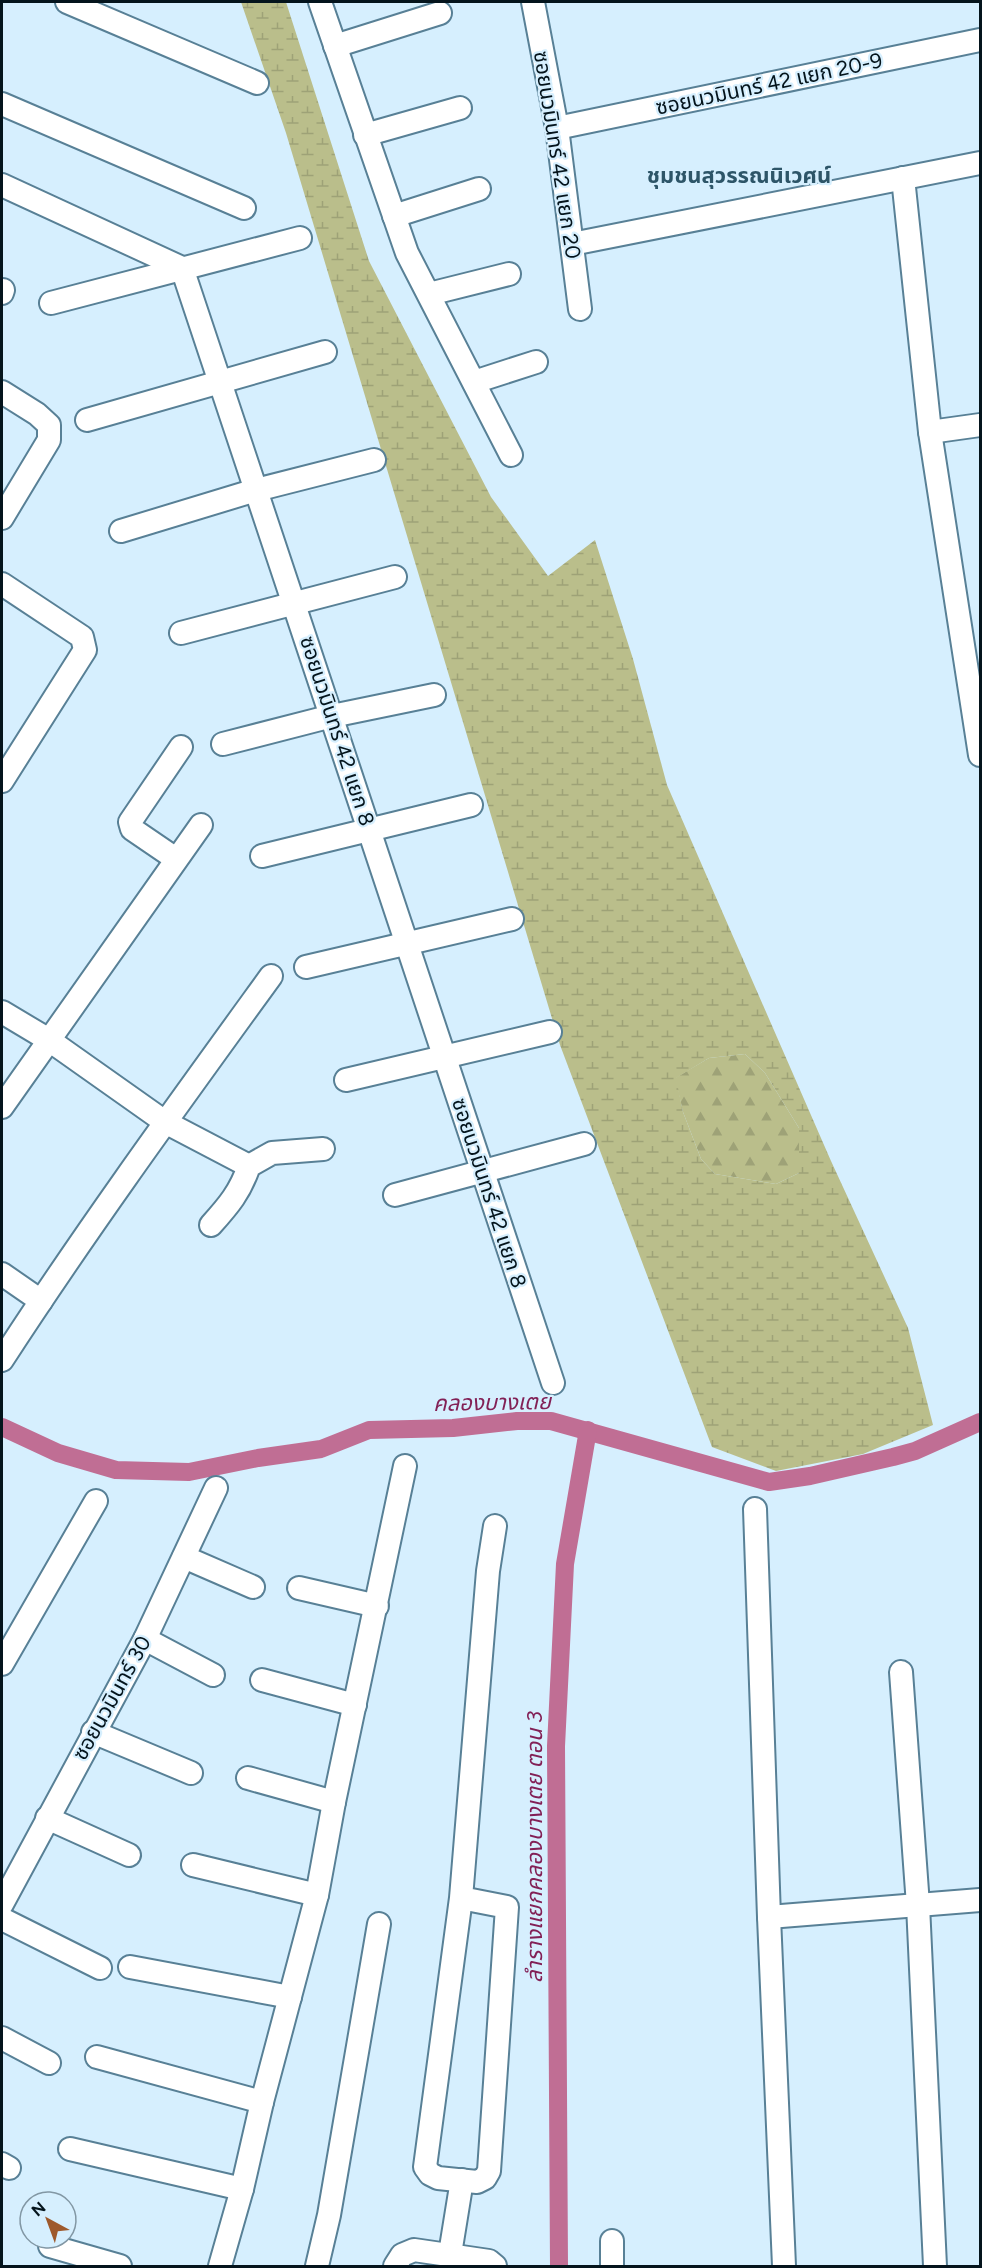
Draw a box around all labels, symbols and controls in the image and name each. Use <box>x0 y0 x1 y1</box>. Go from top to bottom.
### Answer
street label: ซอยนวมินทร์ 42 แยก 20-9 <box>653 47 884 120</box>
street label: ซอยนวมินทร์ 42 แยก 20 <box>529 49 586 261</box>
district label: ชุมชนสุวรรณนิเวศน์ <box>647 162 831 189</box>
street label: ซอยนวมินทร์ 42 แยก 8 <box>295 633 380 829</box>
street label: ซอยนวมินทร์ 42 แยก 8 <box>447 1095 532 1291</box>
water label: คลองบางเตย <box>433 1388 553 1417</box>
street label: ซอยนวมินทร์ 30 <box>67 1631 156 1764</box>
water label: ลำรางแยกคลองบางเตย ตอน 3 <box>521 1711 548 1983</box>
north arrow <box>18 2190 78 2250</box>
text: N <box>28 2198 49 2220</box>

